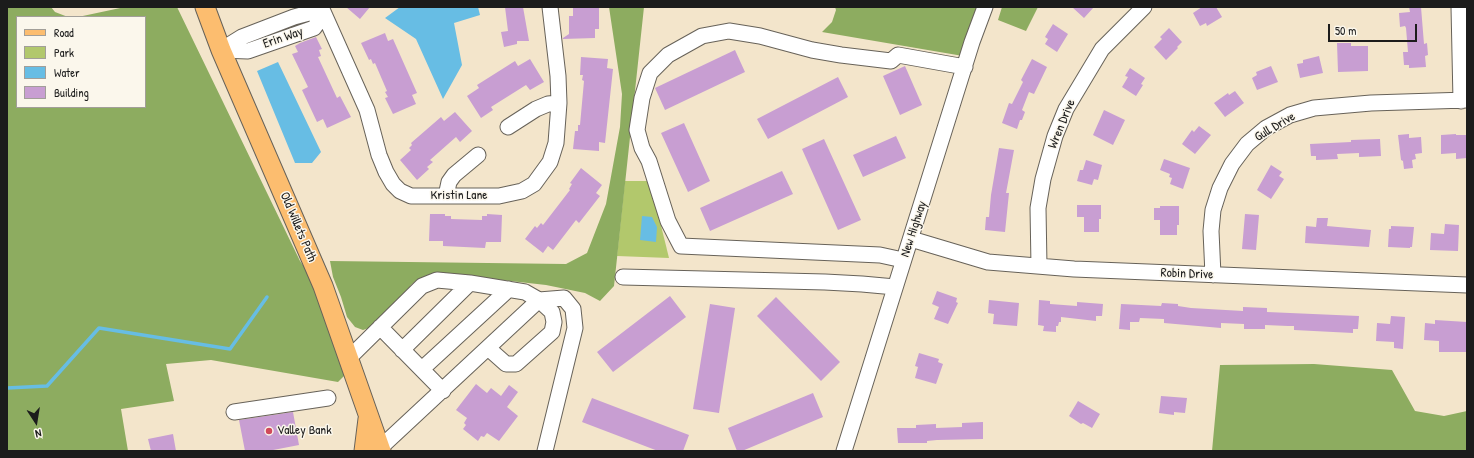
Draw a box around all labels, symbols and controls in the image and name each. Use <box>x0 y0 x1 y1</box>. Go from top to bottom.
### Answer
legend <box>16 16 146 108</box>
scale bar <box>1330 16 1419 42</box>
text: 50 m <box>1335 22 1356 39</box>
text: Road <box>54 24 74 41</box>
street label: Erin Way <box>261 24 305 52</box>
text: Park <box>54 44 74 61</box>
text: Water <box>54 64 80 81</box>
text: Building <box>54 84 89 101</box>
street label: Wren Drive <box>1045 97 1079 151</box>
street label: Gull Drive <box>1252 109 1298 145</box>
street label: Kristin Lane <box>431 188 487 204</box>
street label: Old Willets Path <box>276 190 320 264</box>
street label: New Highway <box>898 199 930 259</box>
street label: Robin Drive <box>1160 265 1214 283</box>
north arrow <box>16 402 56 442</box>
place label: Valley Bank <box>277 423 332 439</box>
text: N <box>34 426 43 441</box>
marker: Valley Bank <box>264 426 274 436</box>

